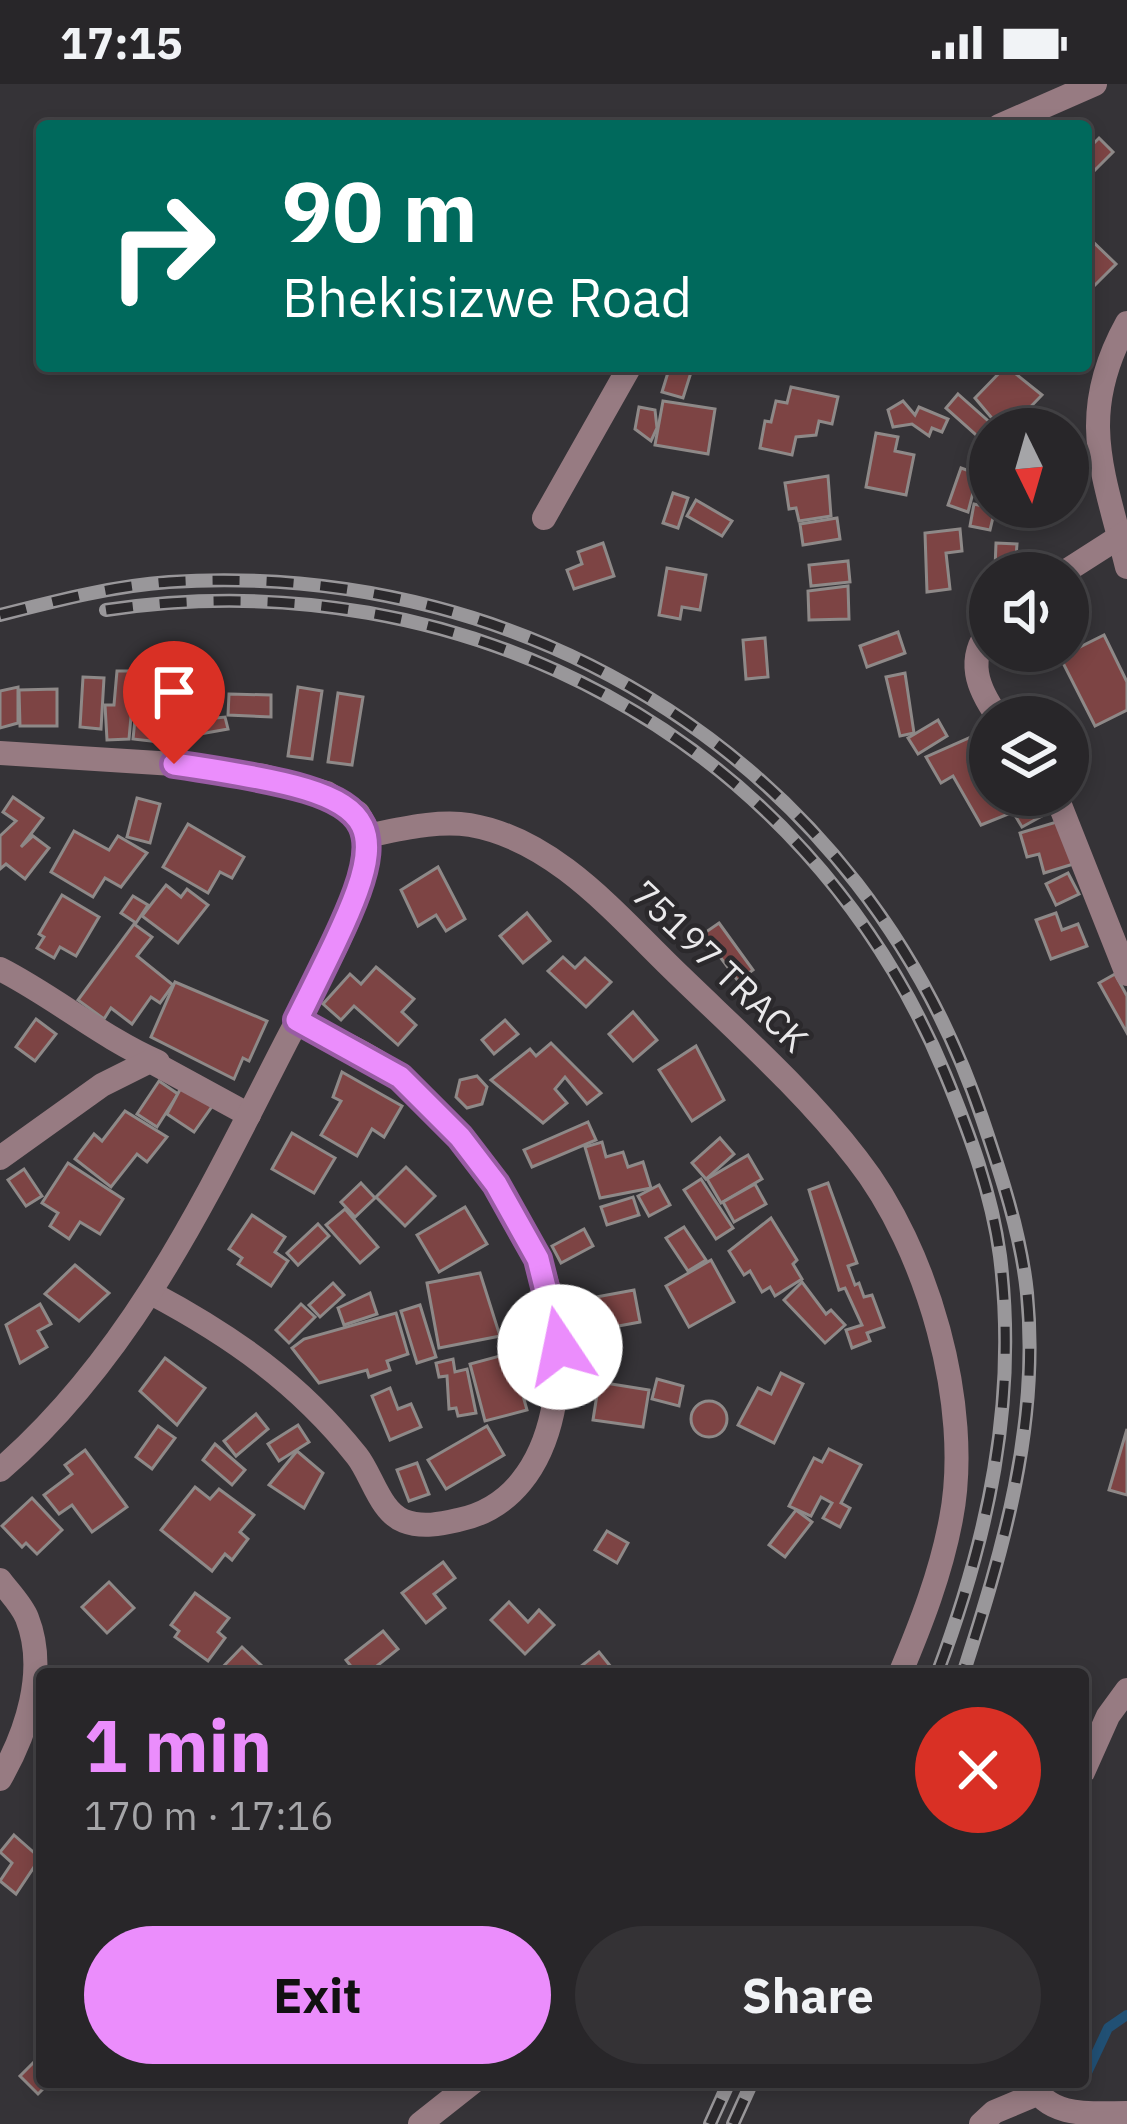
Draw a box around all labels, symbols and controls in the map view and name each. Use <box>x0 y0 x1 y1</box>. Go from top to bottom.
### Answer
text: 17:15 <box>60 13 183 71</box>
text: 90 m <box>282 156 478 265</box>
icon: right <box>84 168 240 324</box>
text: Bhekisizwe Road <box>282 262 692 332</box>
north arrow <box>969 408 1089 528</box>
map controls <box>969 408 1089 816</box>
button: sound <box>969 552 1089 672</box>
pin <box>123 641 225 764</box>
icon: arrive <box>141 659 207 725</box>
button: layers <box>969 696 1089 816</box>
street label: 75197 TRACK <box>622 870 819 1062</box>
position arrow <box>497 1284 623 1410</box>
text: 1 min <box>84 1698 272 1792</box>
button: close <box>915 1707 1041 1833</box>
text: 170 m · 17:16 <box>84 1790 334 1841</box>
button: Exit <box>84 1926 551 2064</box>
button: Share <box>575 1926 1041 2064</box>

